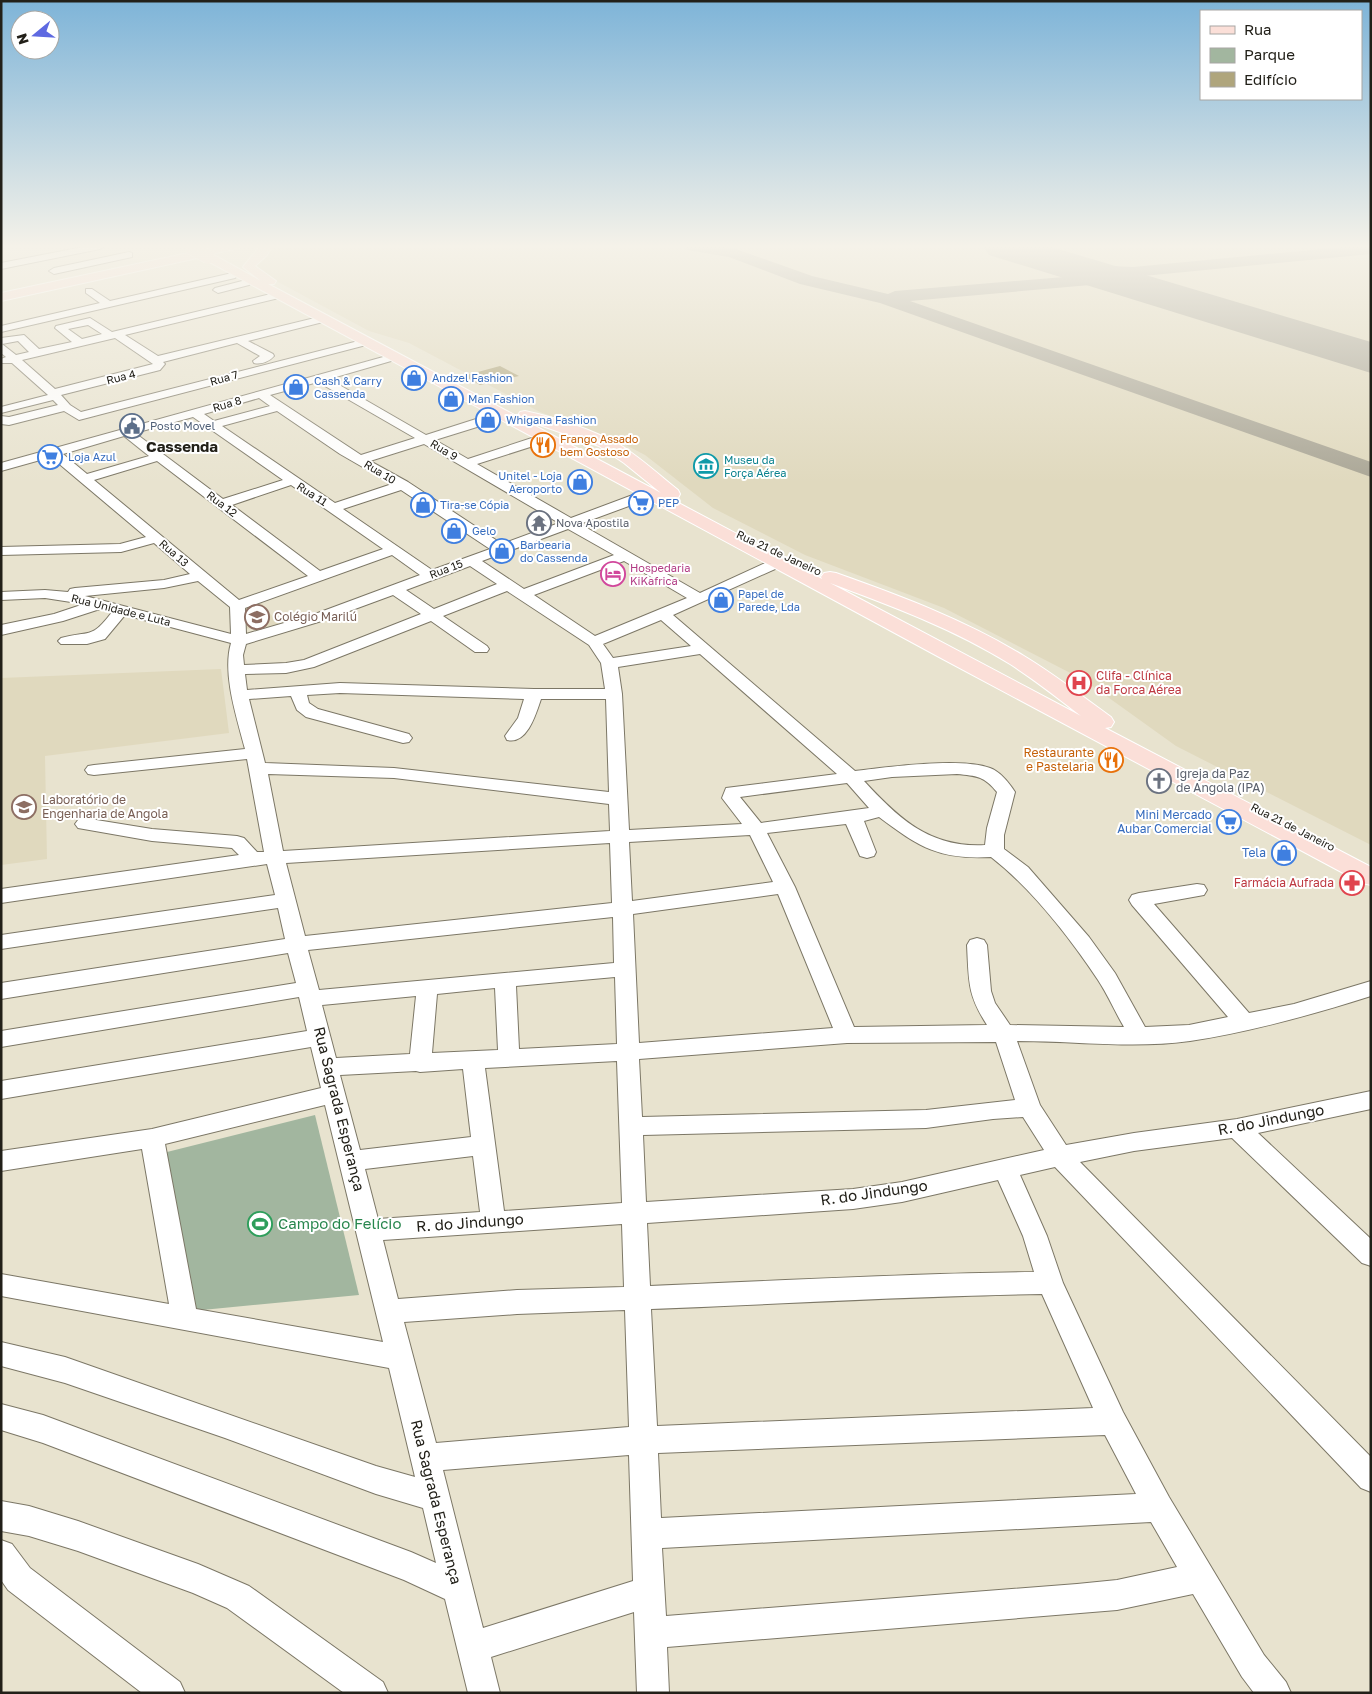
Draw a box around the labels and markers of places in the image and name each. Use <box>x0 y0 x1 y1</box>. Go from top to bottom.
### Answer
shop icon: Andzel Fashion <box>401 365 427 391</box>
place label: Andzel Fashion <box>432 371 513 384</box>
shop icon: Cash & Carry Cassenda <box>283 374 309 400</box>
place label: Cash & Carry Cassenda <box>314 374 382 400</box>
shop icon: Man Fashion <box>438 386 464 412</box>
place label: Man Fashion <box>468 392 535 405</box>
shop icon: Whigana Fashion <box>475 407 501 433</box>
public building icon: Posto Movel <box>119 413 145 439</box>
place label: Whigana Fashion <box>506 413 596 426</box>
place label: Posto Movel <box>150 419 215 432</box>
restaurant icon: Frango Assado bem Gostoso <box>530 432 556 458</box>
place label: Frango Assado bem Gostoso <box>560 432 639 458</box>
supermarket icon: Loja Azul <box>37 444 63 470</box>
place label: Loja Azul <box>68 450 116 463</box>
museum icon: Museu da Força Aérea <box>693 453 719 479</box>
place label: Museu da Força Aérea <box>724 453 787 479</box>
place label: Unitel - Loja Aeroporto <box>498 469 562 495</box>
shop icon: Unitel - Loja Aeroporto <box>567 469 593 495</box>
supermarket icon: PEP <box>628 490 654 516</box>
shop icon: Tira-se Cópia <box>410 492 436 518</box>
place label: PEP <box>658 496 679 509</box>
place label: Tira-se Cópia <box>440 498 509 511</box>
temple icon: Nova Apostila <box>526 510 552 536</box>
place label: Nova Apostila <box>556 516 629 529</box>
shop icon: Gelo <box>441 518 467 544</box>
place label: Gelo <box>472 524 497 537</box>
shop icon: Barbearia do Cassenda <box>489 538 515 564</box>
place label: Barbearia do Cassenda <box>520 538 588 564</box>
hotel icon: Hospedaria KiKafrica <box>600 561 626 587</box>
place label: Hospedaria KiKafrica <box>630 561 690 587</box>
shop icon: Papel de Parede, Lda <box>708 587 734 613</box>
place label: Papel de Parede, Lda <box>738 587 800 613</box>
school or university icon: Colégio Marilú <box>244 604 270 630</box>
place label: Colégio Marilú <box>274 609 357 624</box>
place label: Clifa - Clínica da Forca Aérea <box>1096 668 1181 697</box>
hospital icon: Clifa - Clínica da Forca Aérea <box>1066 670 1092 696</box>
place label: Restaurante e Pastelaria <box>1023 745 1094 774</box>
restaurant icon: Restaurante e Pastelaria <box>1098 747 1124 773</box>
place label: Igreja da Paz de Angola (IPA) <box>1176 766 1265 795</box>
church icon: Igreja da Paz de Angola (IPA) <box>1146 768 1172 794</box>
place label: Laboratório de Engenharia de Angola <box>42 792 168 821</box>
school or university icon: Laboratório de Engenharia de Angola <box>11 794 37 820</box>
place label: Mini Mercado Aubar Comercial <box>1117 807 1212 836</box>
supermarket icon: Mini Mercado Aubar Comercial <box>1216 809 1242 835</box>
shop icon: Tela <box>1271 840 1297 866</box>
place label: Tela <box>1242 845 1266 860</box>
pharmacy icon: Farmácia Aufrada <box>1339 870 1365 896</box>
place label: Farmácia Aufrada <box>1234 875 1334 890</box>
sports icon: Campo do Felício <box>247 1211 273 1237</box>
place label: Campo do Felício <box>278 1214 401 1232</box>

